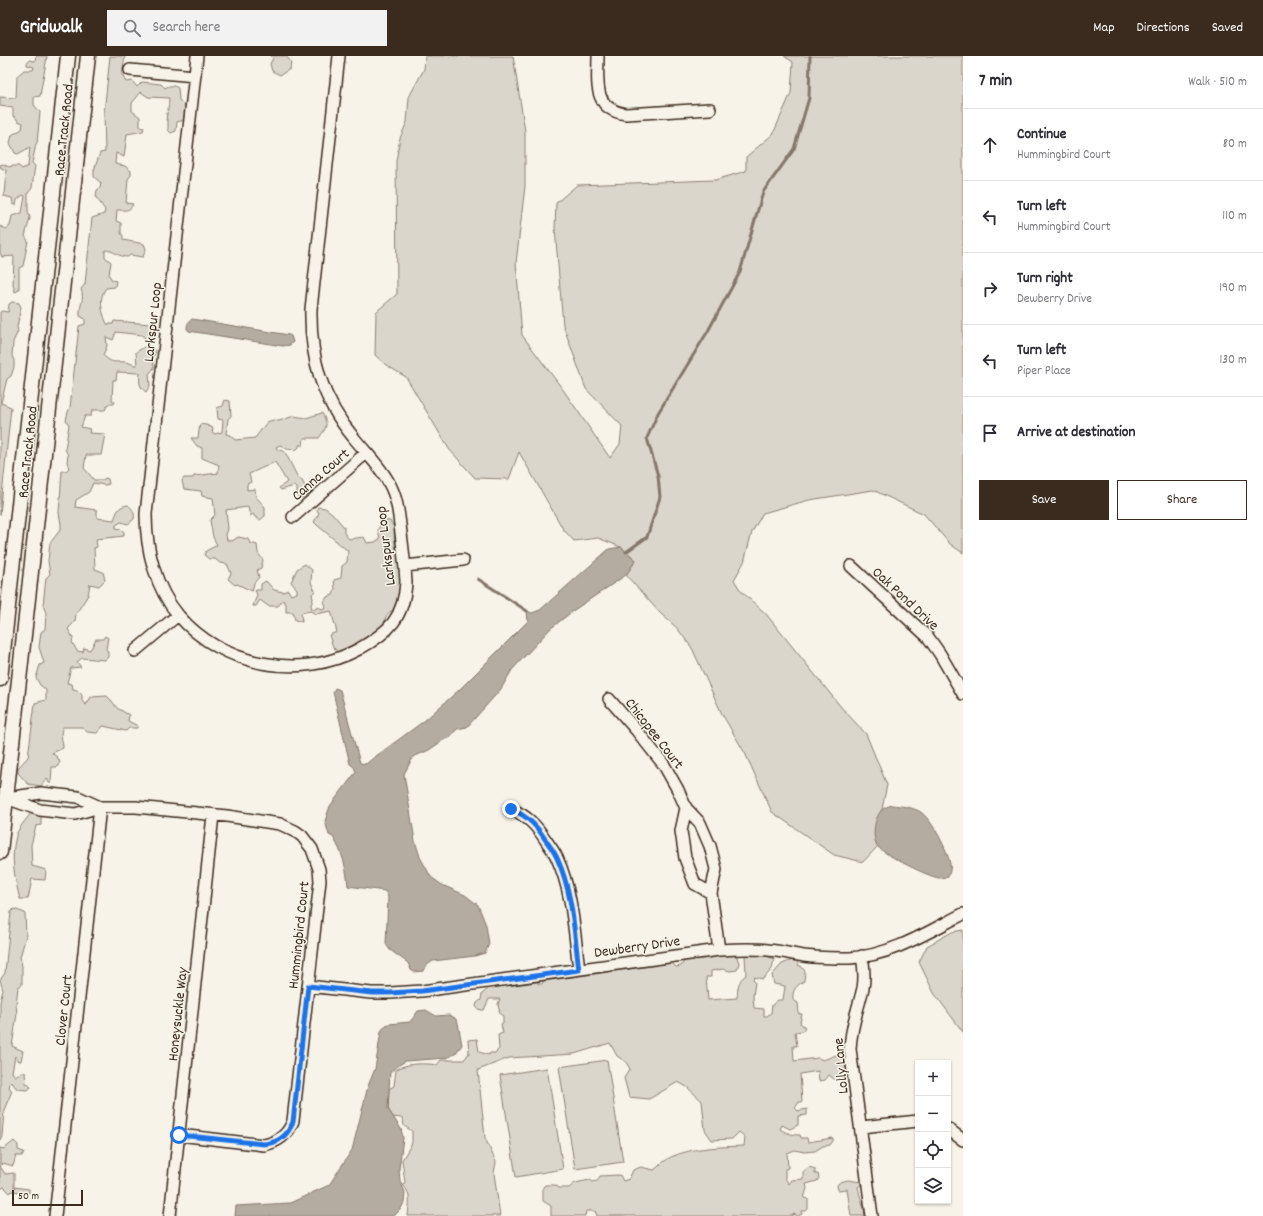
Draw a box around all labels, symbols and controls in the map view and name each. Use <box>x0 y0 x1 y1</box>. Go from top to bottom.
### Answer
search box <box>107 10 387 46</box>
text: Gridwalk <box>20 15 83 42</box>
icon: search <box>121 17 143 39</box>
text: Search here <box>153 17 220 39</box>
text: Map <box>1093 18 1115 38</box>
text: Directions <box>1137 18 1190 38</box>
text: Saved <box>1212 18 1243 38</box>
text: 7 min <box>979 70 1012 94</box>
text: Walk · 510 m <box>1188 73 1247 92</box>
street label: Race Track Road <box>49 83 81 177</box>
text: Continue <box>1017 124 1066 146</box>
icon: ahead <box>979 134 1001 156</box>
text: 80 m <box>1223 135 1247 154</box>
text: Hummingbird Court <box>1017 146 1111 165</box>
text: Turn left <box>1017 196 1066 218</box>
icon: left <box>979 206 1001 228</box>
text: 110 m <box>1222 207 1247 226</box>
text: Hummingbird Court <box>1017 218 1111 237</box>
text: Turn right <box>1017 268 1073 290</box>
icon: right <box>979 278 1001 300</box>
text: 190 m <box>1219 279 1247 298</box>
street label: Larkspur Loop <box>139 281 169 363</box>
text: Dewberry Drive <box>1017 290 1092 309</box>
text: Turn left <box>1017 340 1066 362</box>
icon: left <box>979 350 1001 372</box>
text: 130 m <box>1219 351 1247 370</box>
text: Piper Place <box>1017 362 1071 381</box>
street label: Race Track Road <box>13 405 45 499</box>
icon: arrive <box>979 422 1001 444</box>
text: Arrive at destination <box>1017 422 1135 444</box>
street label: Canna Court <box>288 444 355 507</box>
button: Save <box>979 480 1109 520</box>
button: Share <box>1117 480 1247 520</box>
street label: Larkspur Loop <box>371 505 403 587</box>
street label: Oak Pond Drive <box>866 562 944 637</box>
street label: Chicopee Court <box>619 694 689 775</box>
route end <box>502 800 520 818</box>
street label: Hummingbird Court <box>283 880 317 990</box>
street label: Dewberry Drive <box>593 931 682 965</box>
street label: Honeysuckle Way <box>163 965 195 1062</box>
street label: Clover Court <box>50 973 80 1047</box>
street label: Lolly Lane <box>829 1037 855 1095</box>
map controls <box>915 1060 951 1204</box>
button: + <box>915 1060 951 1096</box>
button: − <box>915 1096 951 1132</box>
route start <box>170 1126 188 1144</box>
button: locate <box>915 1132 951 1168</box>
button: layers <box>915 1168 951 1204</box>
scale bar <box>12 1188 83 1207</box>
text: 50 m <box>18 1189 39 1205</box>

